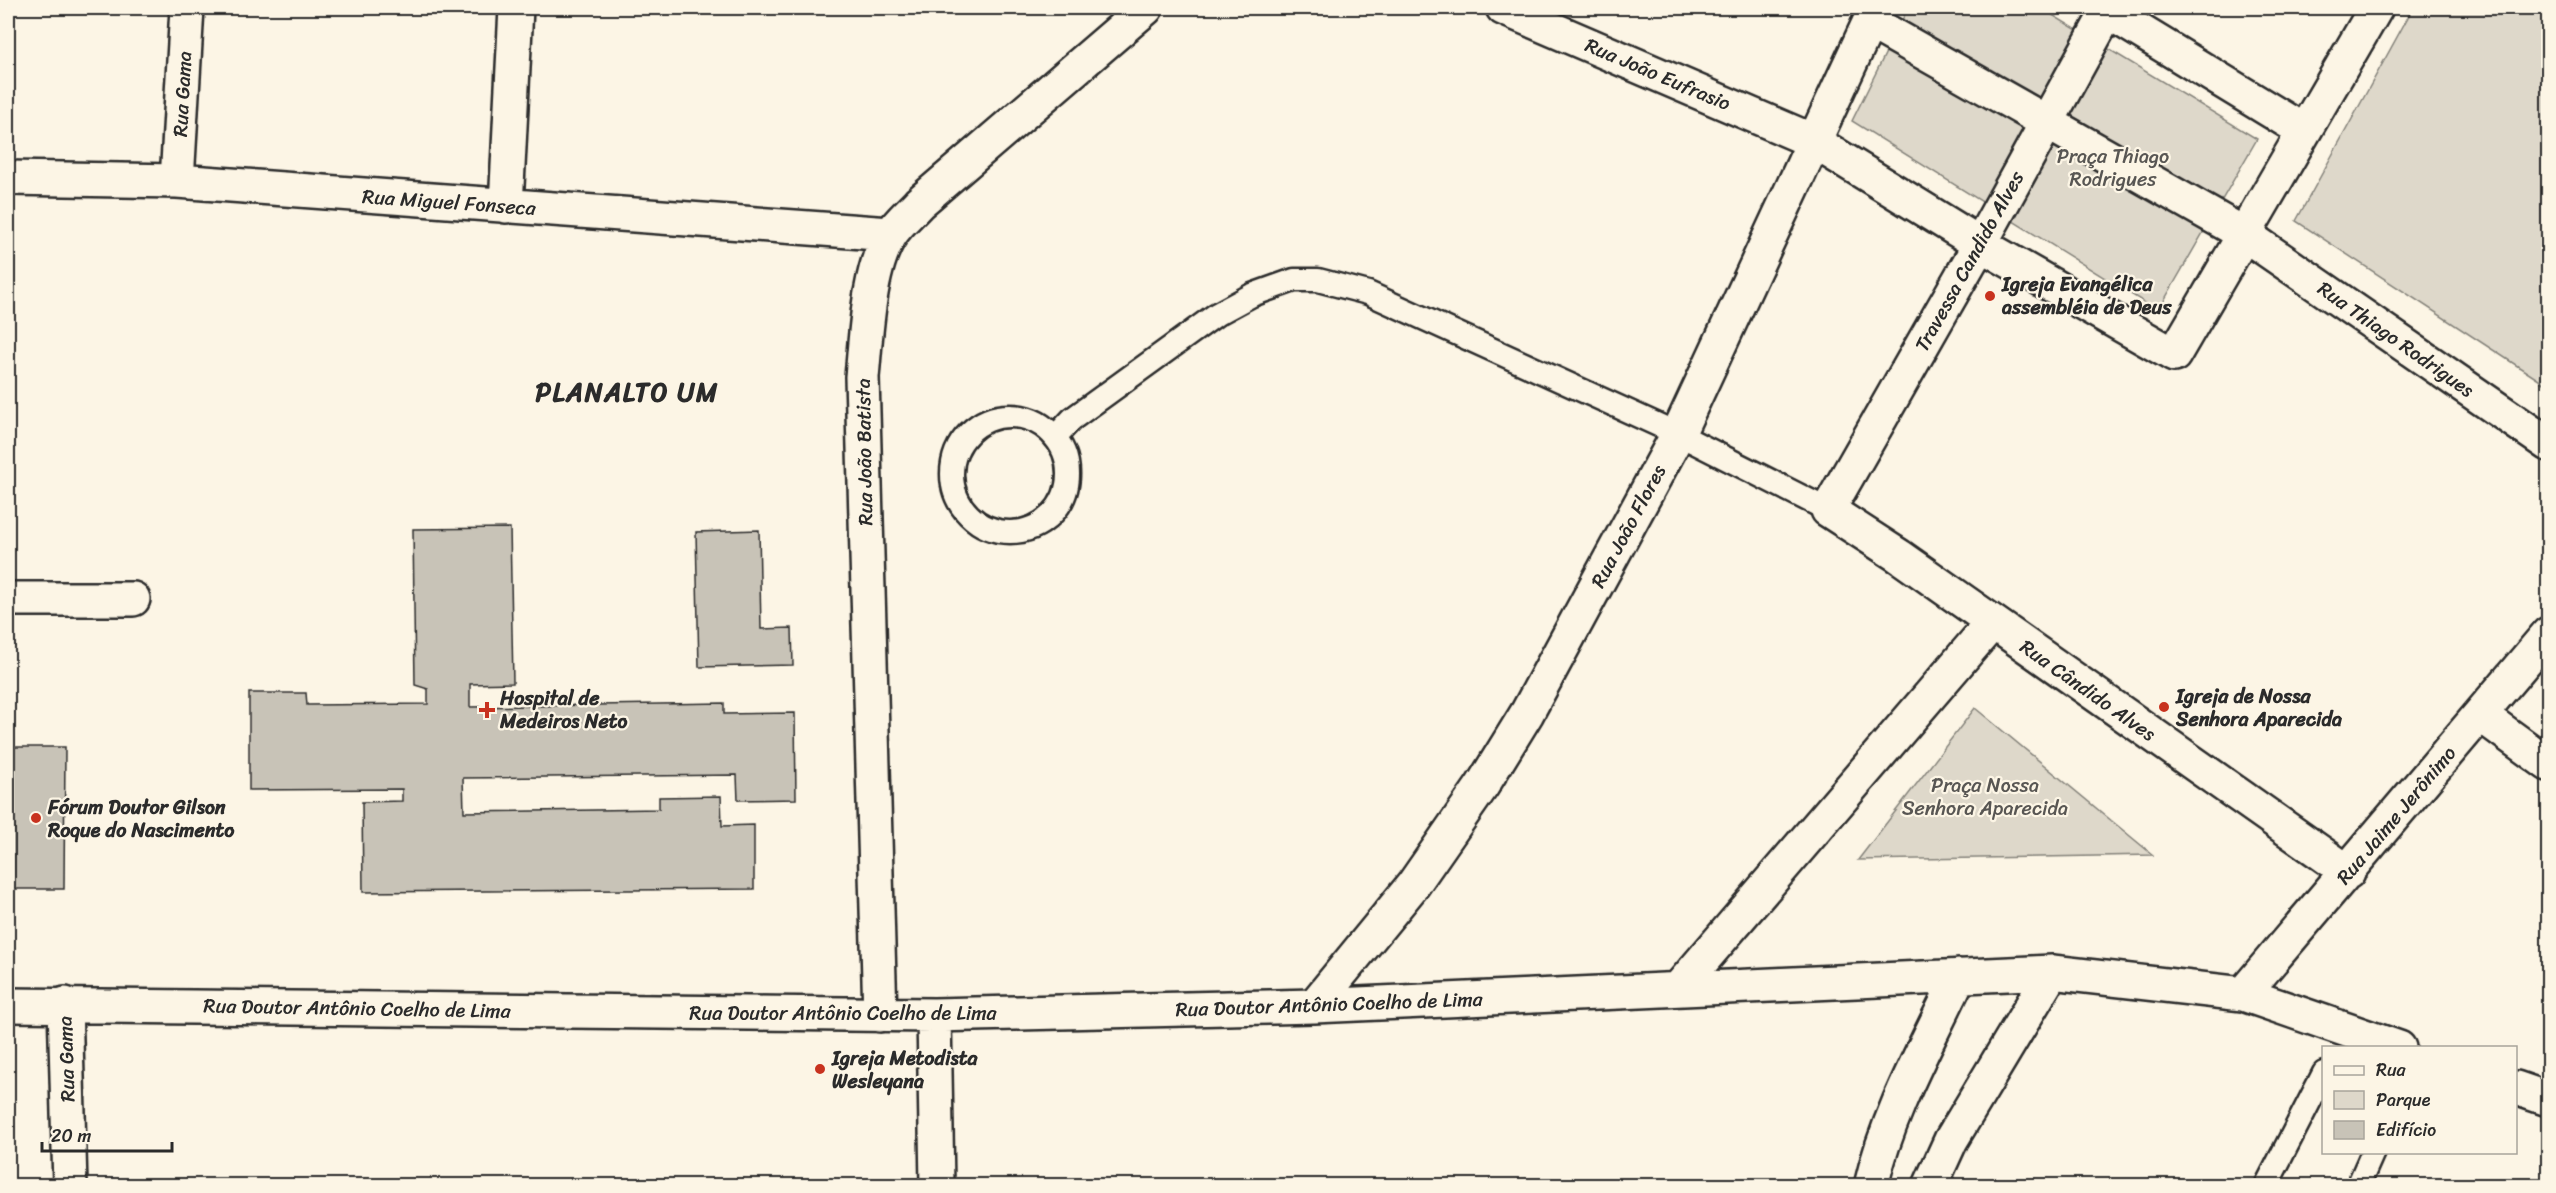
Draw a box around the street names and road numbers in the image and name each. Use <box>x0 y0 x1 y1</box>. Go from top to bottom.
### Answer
street label: Rua João Eufrasio <box>1579 28 1736 121</box>
street label: Rua Gama <box>163 50 202 138</box>
street label: Travessa Candido Alves <box>1905 164 2034 358</box>
street label: Rua Miguel Fonseca <box>361 179 538 226</box>
street label: Rua Thiago Rodrigues <box>2310 272 2482 407</box>
street label: Rua João Batista <box>846 378 883 526</box>
street label: Rua João Flores <box>1581 457 1676 594</box>
street label: Rua Cândido Alves <box>2012 630 2164 751</box>
street label: Rua Jaime Jerônimo <box>2327 738 2465 893</box>
street label: Rua Doutor Antônio Coelho de Lima <box>1175 982 1484 1027</box>
street label: Rua Doutor Antônio Coelho de Lima <box>203 988 512 1029</box>
street label: Rua Doutor Antônio Coelho de Lima <box>689 996 998 1031</box>
street label: Rua Gama <box>48 1015 85 1103</box>

